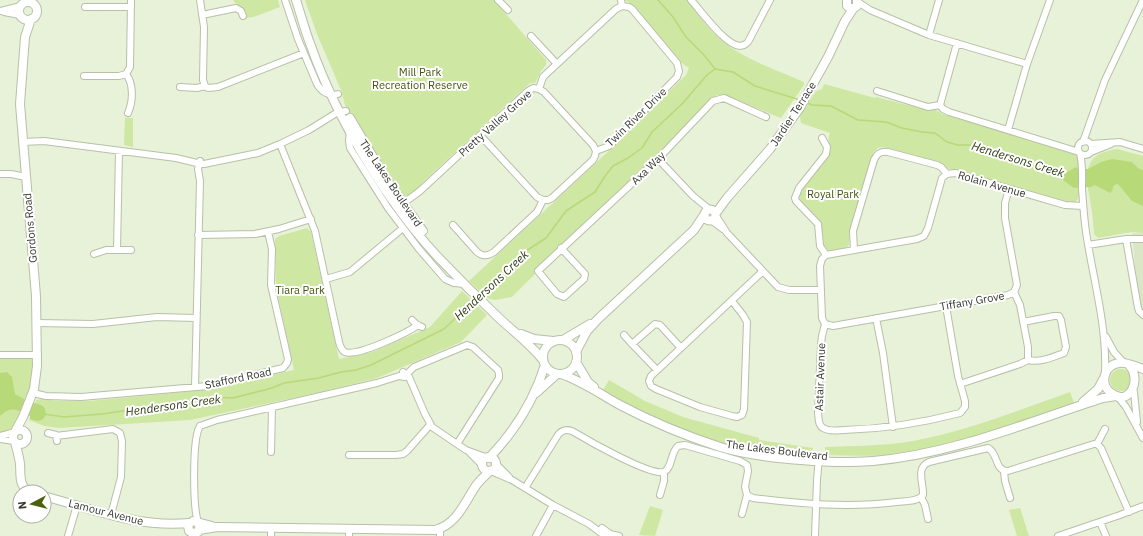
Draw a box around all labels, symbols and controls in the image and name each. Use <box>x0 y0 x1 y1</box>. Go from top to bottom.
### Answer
park label: Mill Park Recreation Reserve <box>372 65 468 92</box>
street label: Jardier Terrace <box>767 79 819 149</box>
street label: Twin River Drive <box>603 84 669 150</box>
street label: Pretty Valley Grove <box>456 86 534 160</box>
street label: The Lakes Boulevard <box>357 137 425 229</box>
water label: Hendersons Creek <box>970 138 1067 180</box>
street label: Axa Way <box>628 148 668 188</box>
street label: Rolain Avenue <box>956 168 1028 200</box>
park label: Royal Park <box>807 187 859 201</box>
street label: Gordons Road <box>20 193 40 263</box>
water label: Hendersons Creek <box>451 246 532 323</box>
park label: Tiara Park <box>275 283 325 297</box>
street label: Tiffany Grove <box>939 288 1005 314</box>
street label: Astair Avenue <box>812 343 828 411</box>
street label: Stafford Road <box>203 364 273 392</box>
water label: Hendersons Creek <box>124 391 222 419</box>
street label: The Lakes Boulevard <box>725 437 829 463</box>
north arrow <box>12 484 52 524</box>
street label: Lamour Avenue <box>67 496 145 528</box>
text: N <box>15 500 30 510</box>

